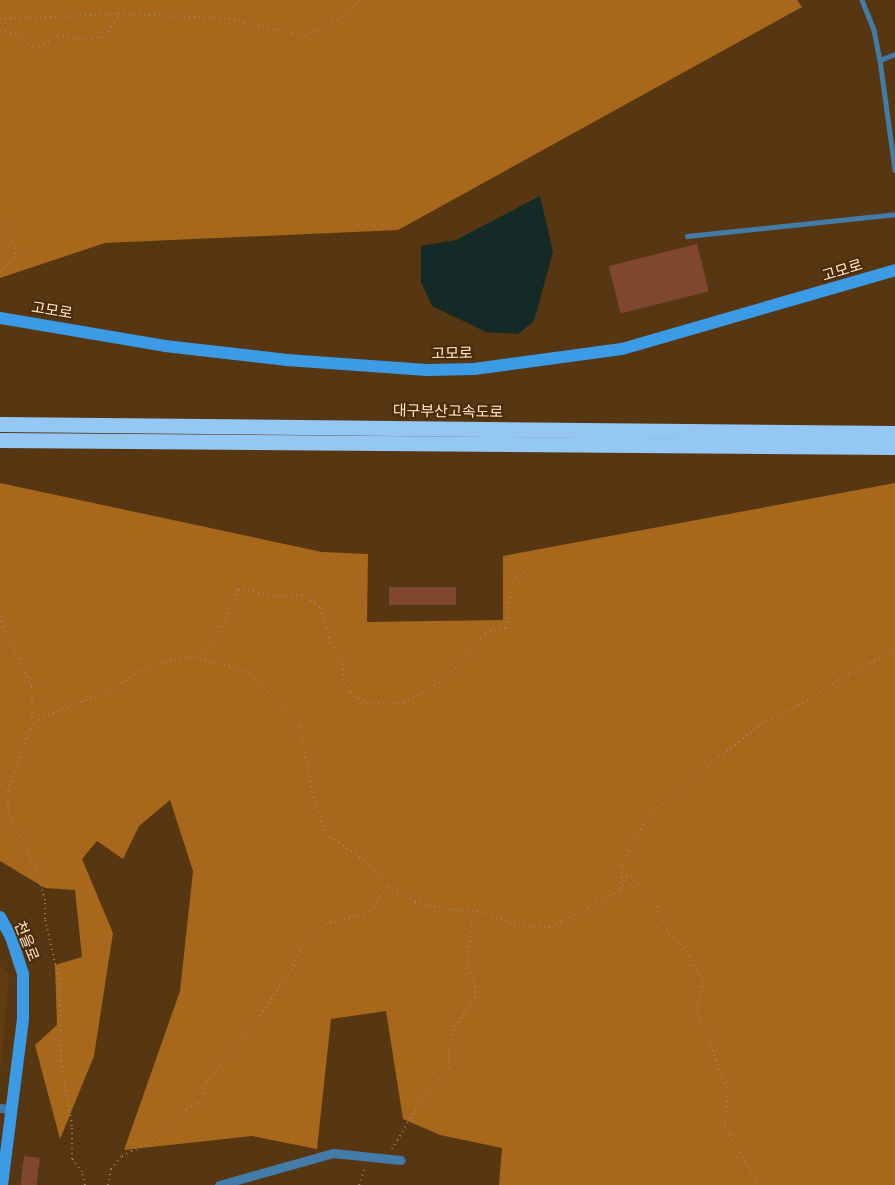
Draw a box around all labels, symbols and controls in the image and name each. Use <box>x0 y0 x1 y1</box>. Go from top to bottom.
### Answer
street label: 고모로 <box>820 255 864 285</box>
street label: 고모로 <box>30 298 74 322</box>
street label: 고모로 <box>431 344 473 362</box>
street label: 대구부산고속도로 <box>393 401 503 421</box>
street label: 천을로 <box>11 918 43 964</box>

